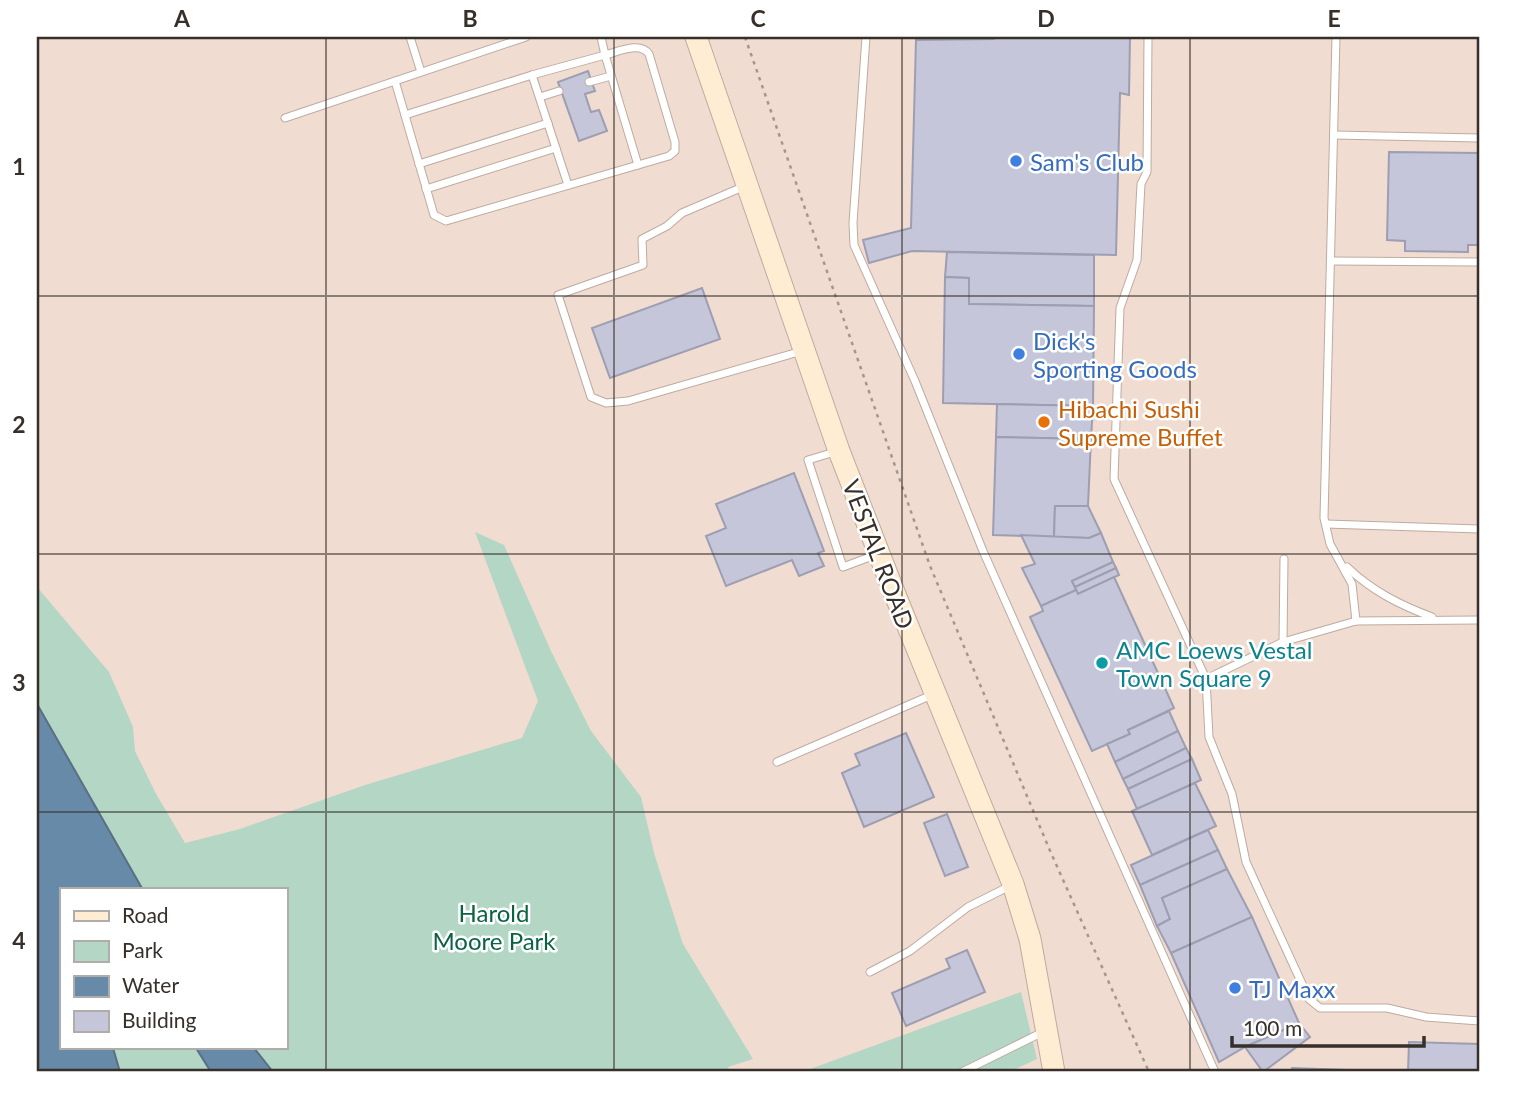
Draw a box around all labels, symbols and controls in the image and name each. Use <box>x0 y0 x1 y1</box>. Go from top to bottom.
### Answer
text: A <box>173 4 191 32</box>
text: B <box>462 4 478 32</box>
text: C <box>750 4 766 32</box>
text: D <box>1037 4 1055 32</box>
text: E <box>1327 4 1341 32</box>
place label: Sam's Club <box>1030 147 1144 176</box>
text: 1 <box>12 152 26 180</box>
marker: Sam's Club <box>1008 153 1024 169</box>
place label: Dick's Sporting Goods <box>1033 326 1197 383</box>
marker: Dick's Sporting Goods <box>1011 346 1027 362</box>
place label: Hibachi Sushi Supreme Buffet <box>1058 394 1223 451</box>
text: 2 <box>12 410 26 438</box>
marker: Hibachi Sushi Supreme Buffet <box>1036 414 1052 430</box>
street label: VESTAL ROAD <box>837 475 921 633</box>
place label: AMC Loews Vestal Town Square 9 <box>1116 635 1312 692</box>
marker: AMC Loews Vestal Town Square 9 <box>1094 655 1110 671</box>
text: 3 <box>12 668 26 696</box>
legend <box>60 888 287 1050</box>
park label: Harold Moore Park <box>432 898 556 955</box>
text: Road <box>122 902 169 927</box>
text: 4 <box>12 926 26 954</box>
text: Park <box>122 937 163 962</box>
text: Water <box>122 972 179 997</box>
place label: TJ Maxx <box>1249 974 1336 1003</box>
marker: TJ Maxx <box>1227 980 1243 996</box>
scale bar <box>1232 1004 1425 1048</box>
text: Building <box>122 1007 197 1032</box>
text: 100 m <box>1243 1015 1302 1040</box>

